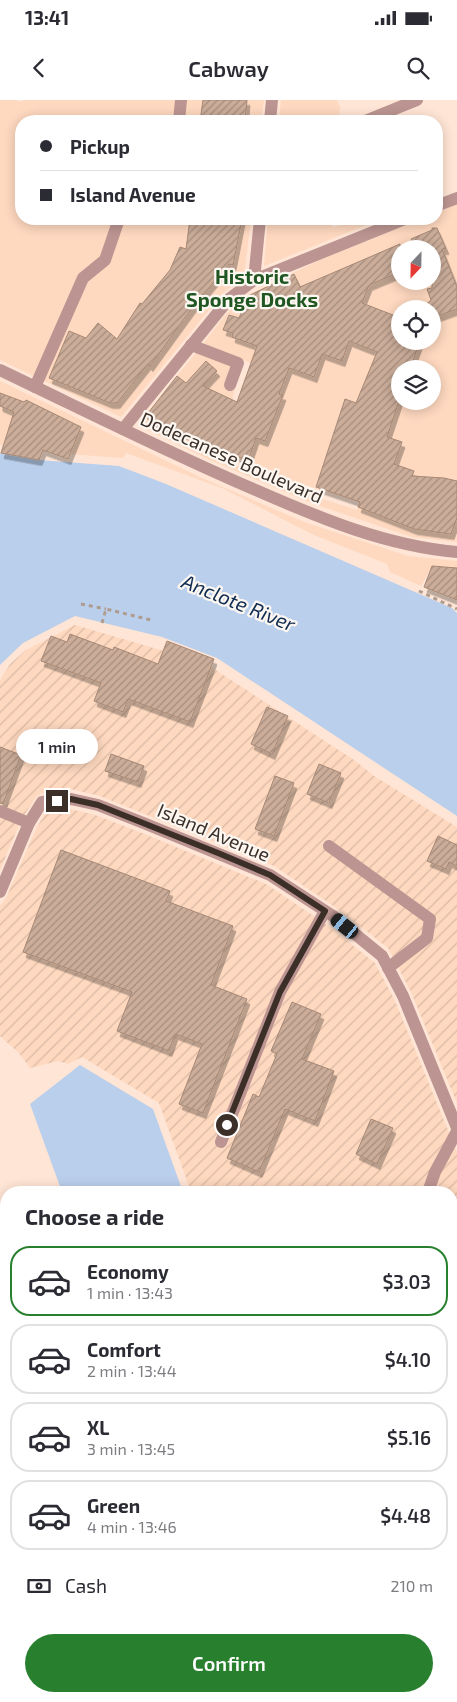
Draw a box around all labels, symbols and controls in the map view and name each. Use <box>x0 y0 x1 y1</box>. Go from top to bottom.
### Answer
text: 13:41 <box>25 6 69 29</box>
icon: back <box>25 54 53 82</box>
icon: search <box>404 54 432 82</box>
text: Cabway <box>188 55 269 81</box>
text: Pickup <box>70 135 130 158</box>
text: Island Avenue <box>70 183 196 206</box>
north arrow <box>391 240 441 290</box>
map controls <box>391 240 441 410</box>
district label: Historic Sponge Docks <box>186 264 318 311</box>
button: locate <box>391 300 441 350</box>
button: layers <box>391 360 441 410</box>
street label: Dodecanese Boulevard <box>137 406 327 508</box>
water label: Anclote River <box>178 568 300 636</box>
callout: 1 min <box>16 728 98 764</box>
text: 1 min <box>38 737 76 756</box>
route end <box>46 790 68 812</box>
street label: Island Avenue <box>154 798 274 866</box>
car <box>328 911 361 941</box>
route start <box>216 1114 238 1136</box>
text: Choose a ride <box>25 1203 164 1229</box>
icon: car <box>27 1259 72 1304</box>
text: Economy <box>87 1260 169 1283</box>
text: $3.03 <box>382 1270 431 1293</box>
text: 1 min · 13:43 <box>87 1283 173 1302</box>
icon: car <box>27 1337 72 1382</box>
text: Comfort <box>87 1338 161 1361</box>
text: $4.10 <box>385 1348 431 1371</box>
text: 2 min · 13:44 <box>87 1361 176 1380</box>
icon: car <box>27 1415 72 1460</box>
text: XL <box>87 1416 109 1439</box>
text: $5.16 <box>387 1426 431 1449</box>
text: 3 min · 13:45 <box>87 1439 175 1458</box>
icon: car <box>27 1493 72 1538</box>
text: Green <box>87 1494 140 1517</box>
text: $4.48 <box>380 1504 431 1527</box>
text: 4 min · 13:46 <box>87 1517 177 1536</box>
icon: cash <box>25 1572 53 1600</box>
text: Cash <box>65 1574 107 1597</box>
text: 210 m <box>390 1576 433 1595</box>
button: Confirm <box>25 1634 433 1692</box>

